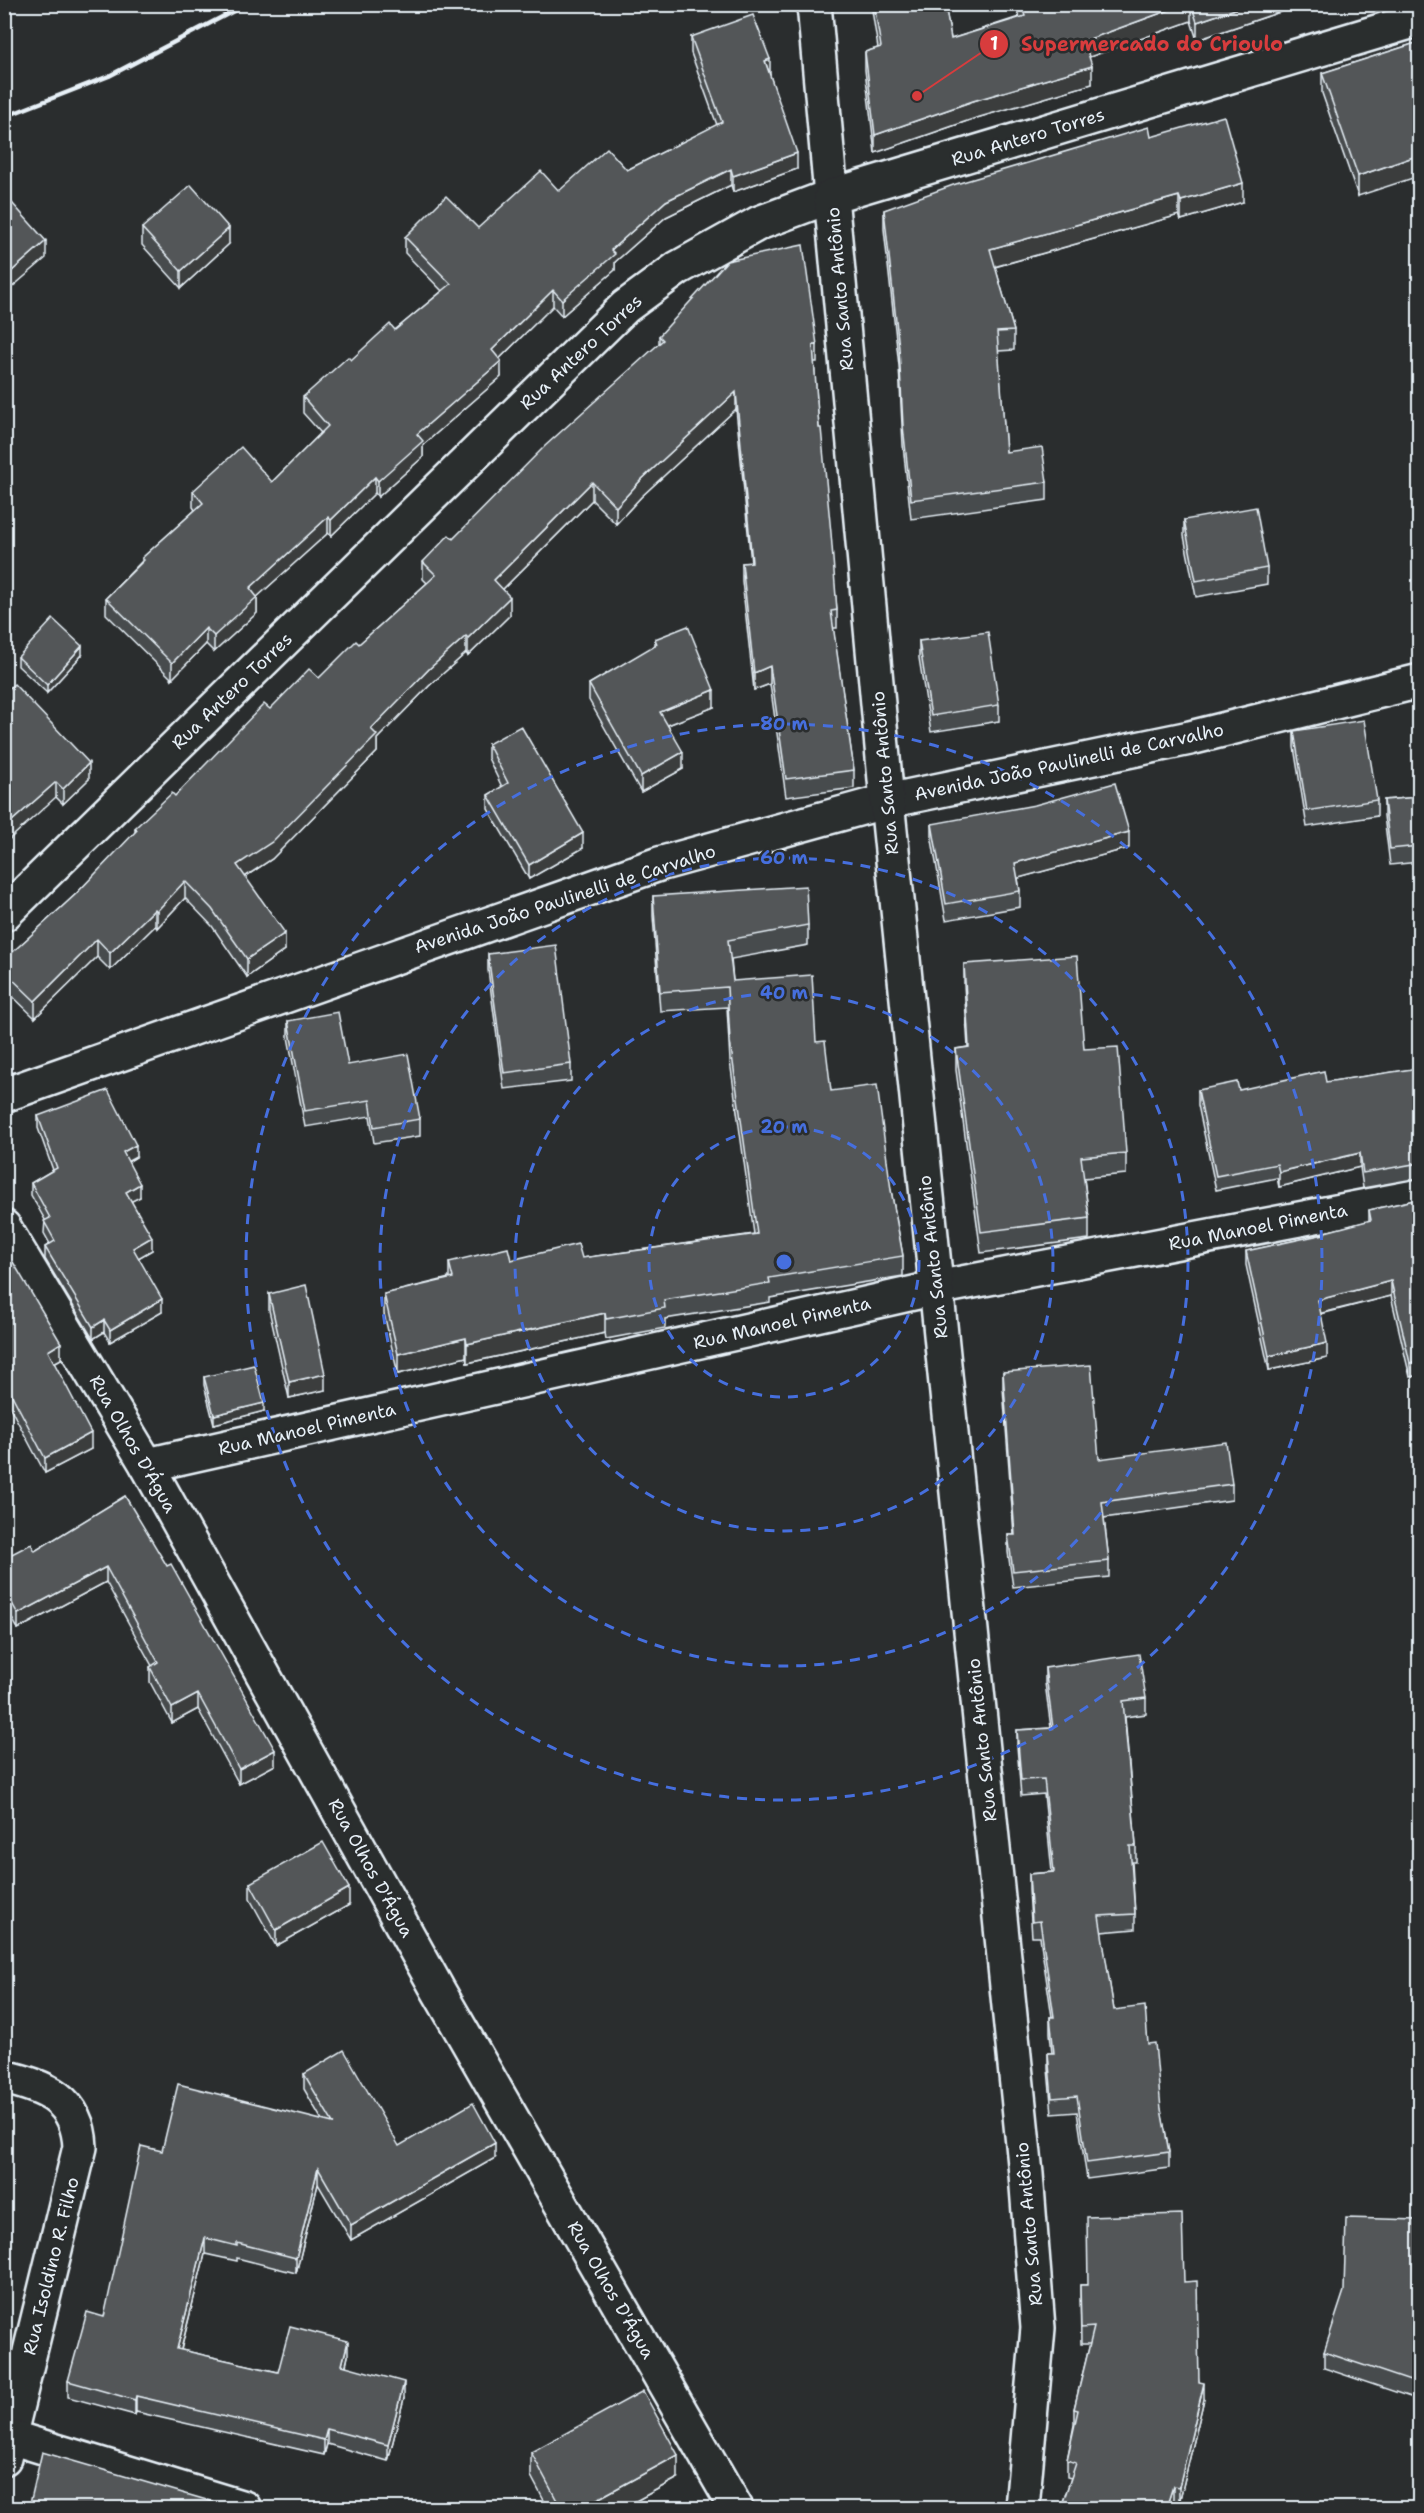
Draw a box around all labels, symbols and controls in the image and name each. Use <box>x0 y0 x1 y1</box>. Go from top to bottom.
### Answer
callout: Supermercado do Crioulo <box>979 25 1295 63</box>
text: Supermercado do Crioulo <box>1021 31 1283 57</box>
text: 1 <box>990 32 998 56</box>
street label: Rua Antero Torres <box>948 102 1108 172</box>
street label: Rua Santo Antônio <box>821 206 859 372</box>
street label: Rua Antero Torres <box>515 289 647 415</box>
street label: Rua Antero Torres <box>166 627 298 755</box>
street label: Rua Santo Antônio <box>866 690 904 856</box>
text: 80 m <box>760 712 808 736</box>
street label: Avenida João Paulinelli de Carvalho <box>912 717 1226 807</box>
street label: Avenida João Paulinelli de Carvalho <box>411 839 719 959</box>
text: 60 m <box>760 846 808 870</box>
text: 40 m <box>760 981 808 1005</box>
text: 20 m <box>760 1115 808 1139</box>
street label: Rua Santo Antônio <box>912 1174 954 1340</box>
street label: Rua Manoel Pimenta <box>1167 1198 1349 1256</box>
centre of rings <box>774 1252 794 1272</box>
street label: Rua Manoel Pimenta <box>691 1291 873 1355</box>
street label: Rua Olhos D'Água <box>84 1371 182 1517</box>
street label: Rua Manoel Pimenta <box>216 1397 398 1461</box>
street label: Rua Santo Antônio <box>961 1657 1003 1823</box>
street label: Rua Olhos D'Água <box>323 1794 419 1942</box>
street label: Rua Santo Antônio <box>1010 2141 1048 2307</box>
street label: Rua Isoldino R. Filho <box>17 2174 85 2358</box>
street label: Rua Olhos D'Água <box>562 2217 660 2363</box>

